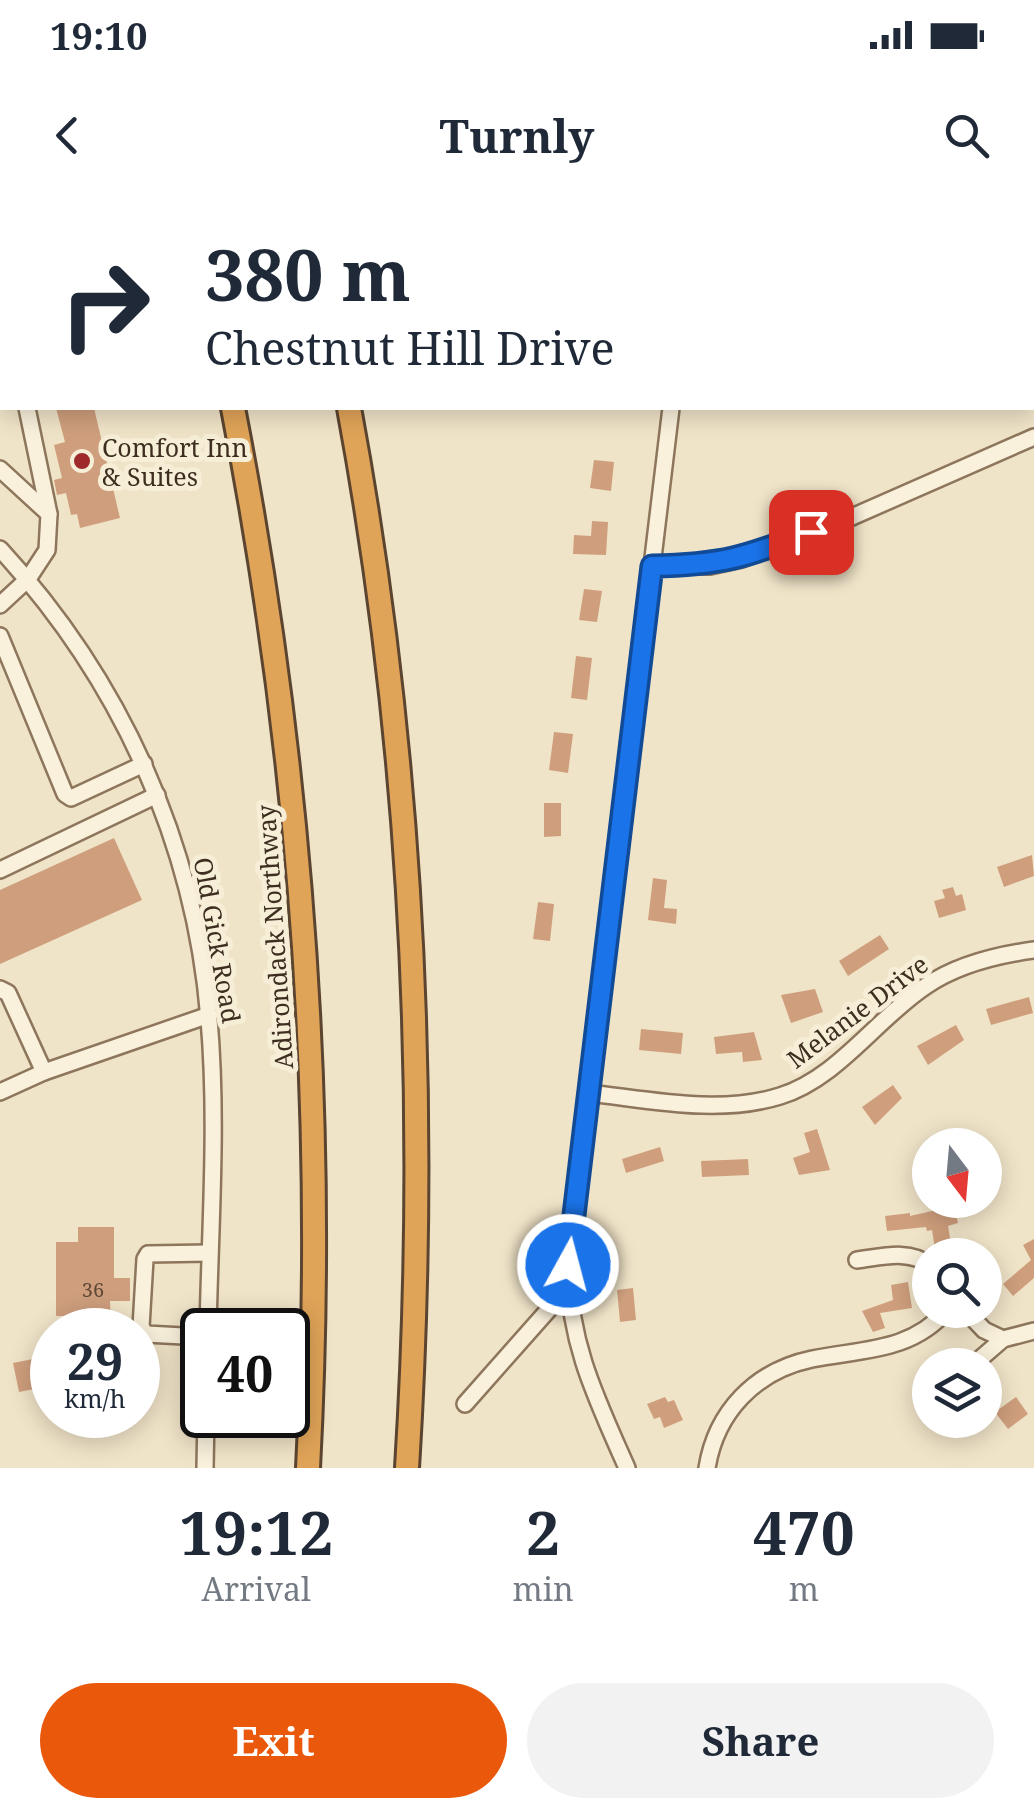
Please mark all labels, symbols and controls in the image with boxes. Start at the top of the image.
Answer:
text: 19:10 [50,9,147,61]
text: Turnly [440,105,594,166]
icon: back [40,108,95,163]
icon: search [939,108,994,163]
text: 380 m [205,226,411,322]
icon: right [40,240,170,370]
text: Chestnut Hill Drive [205,317,615,378]
place label: Comfort Inn & Suites [102,430,248,493]
marker: Comfort Inn & Suites [71,450,93,472]
pin [769,490,854,575]
icon: arrive [784,505,839,560]
street label: Adirondack Northway [248,803,300,1070]
street label: Old Gick Road [187,854,249,1026]
street label: Melanie Drive [780,947,934,1075]
north arrow [912,1128,1002,1218]
map controls [912,1128,1002,1438]
position arrow [516,1213,620,1317]
button: search [912,1238,1002,1328]
house number: 36 [82,1276,104,1303]
speed limit sign: 40 [180,1308,310,1438]
text: 29 [67,1327,123,1395]
button: layers [912,1348,1002,1438]
text: km/h [64,1381,126,1415]
text: 19:12 [179,1491,333,1573]
text: 2 [526,1491,560,1573]
text: 470 [753,1491,855,1573]
text: Arrival [202,1567,311,1610]
text: min [513,1567,574,1610]
text: m [789,1567,819,1610]
button: Exit [40,1683,507,1798]
button: Share [527,1683,994,1798]

